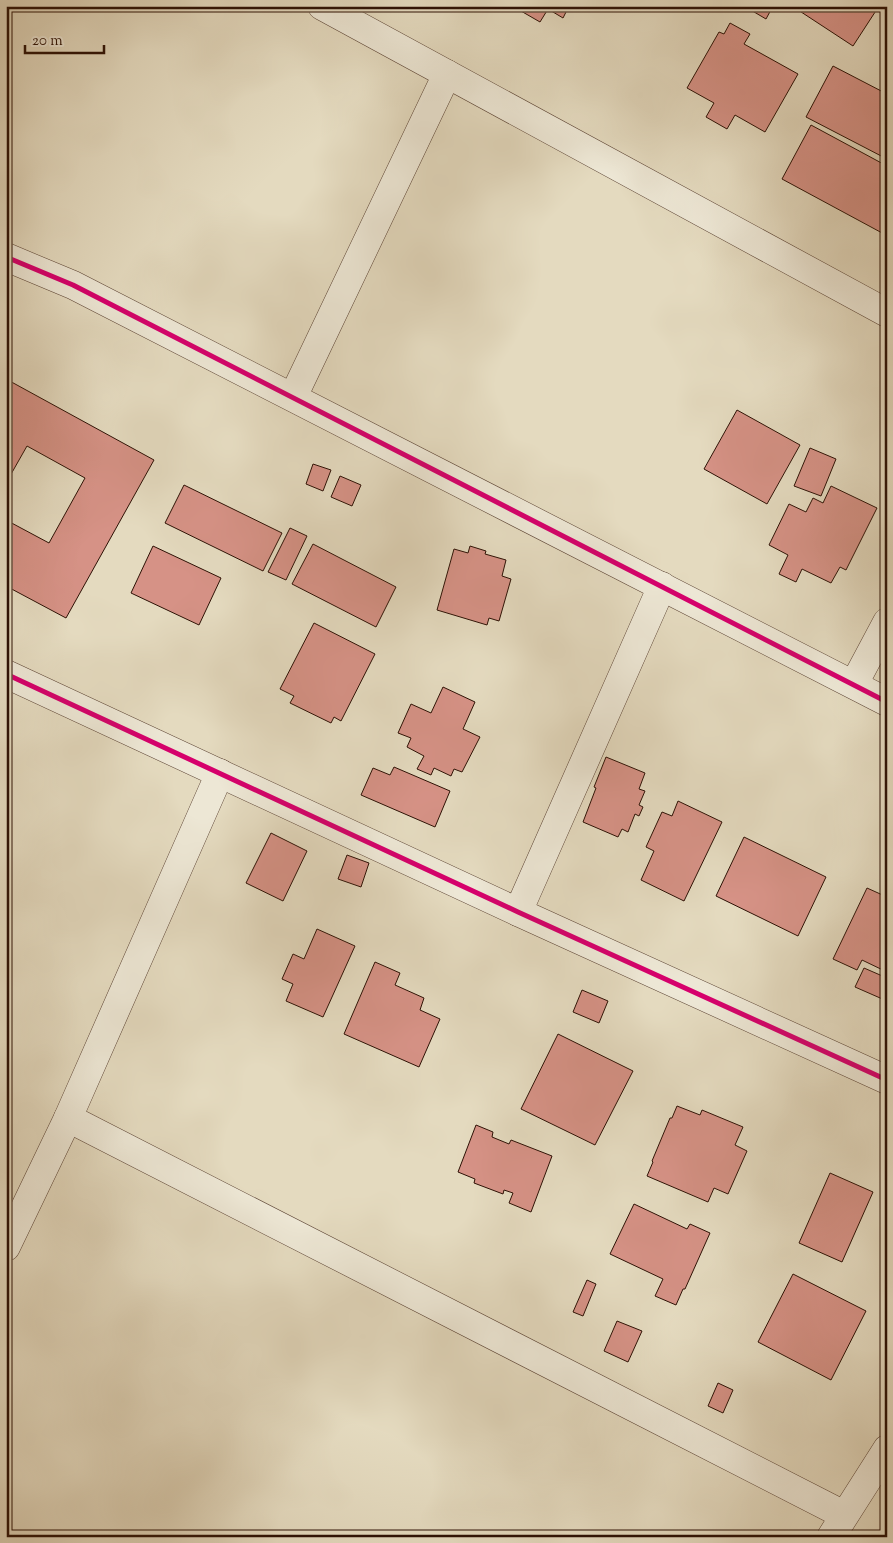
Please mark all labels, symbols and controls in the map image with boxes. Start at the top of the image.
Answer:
scale bar [25,22,104,54]
text: 20 m [32,31,63,52]

